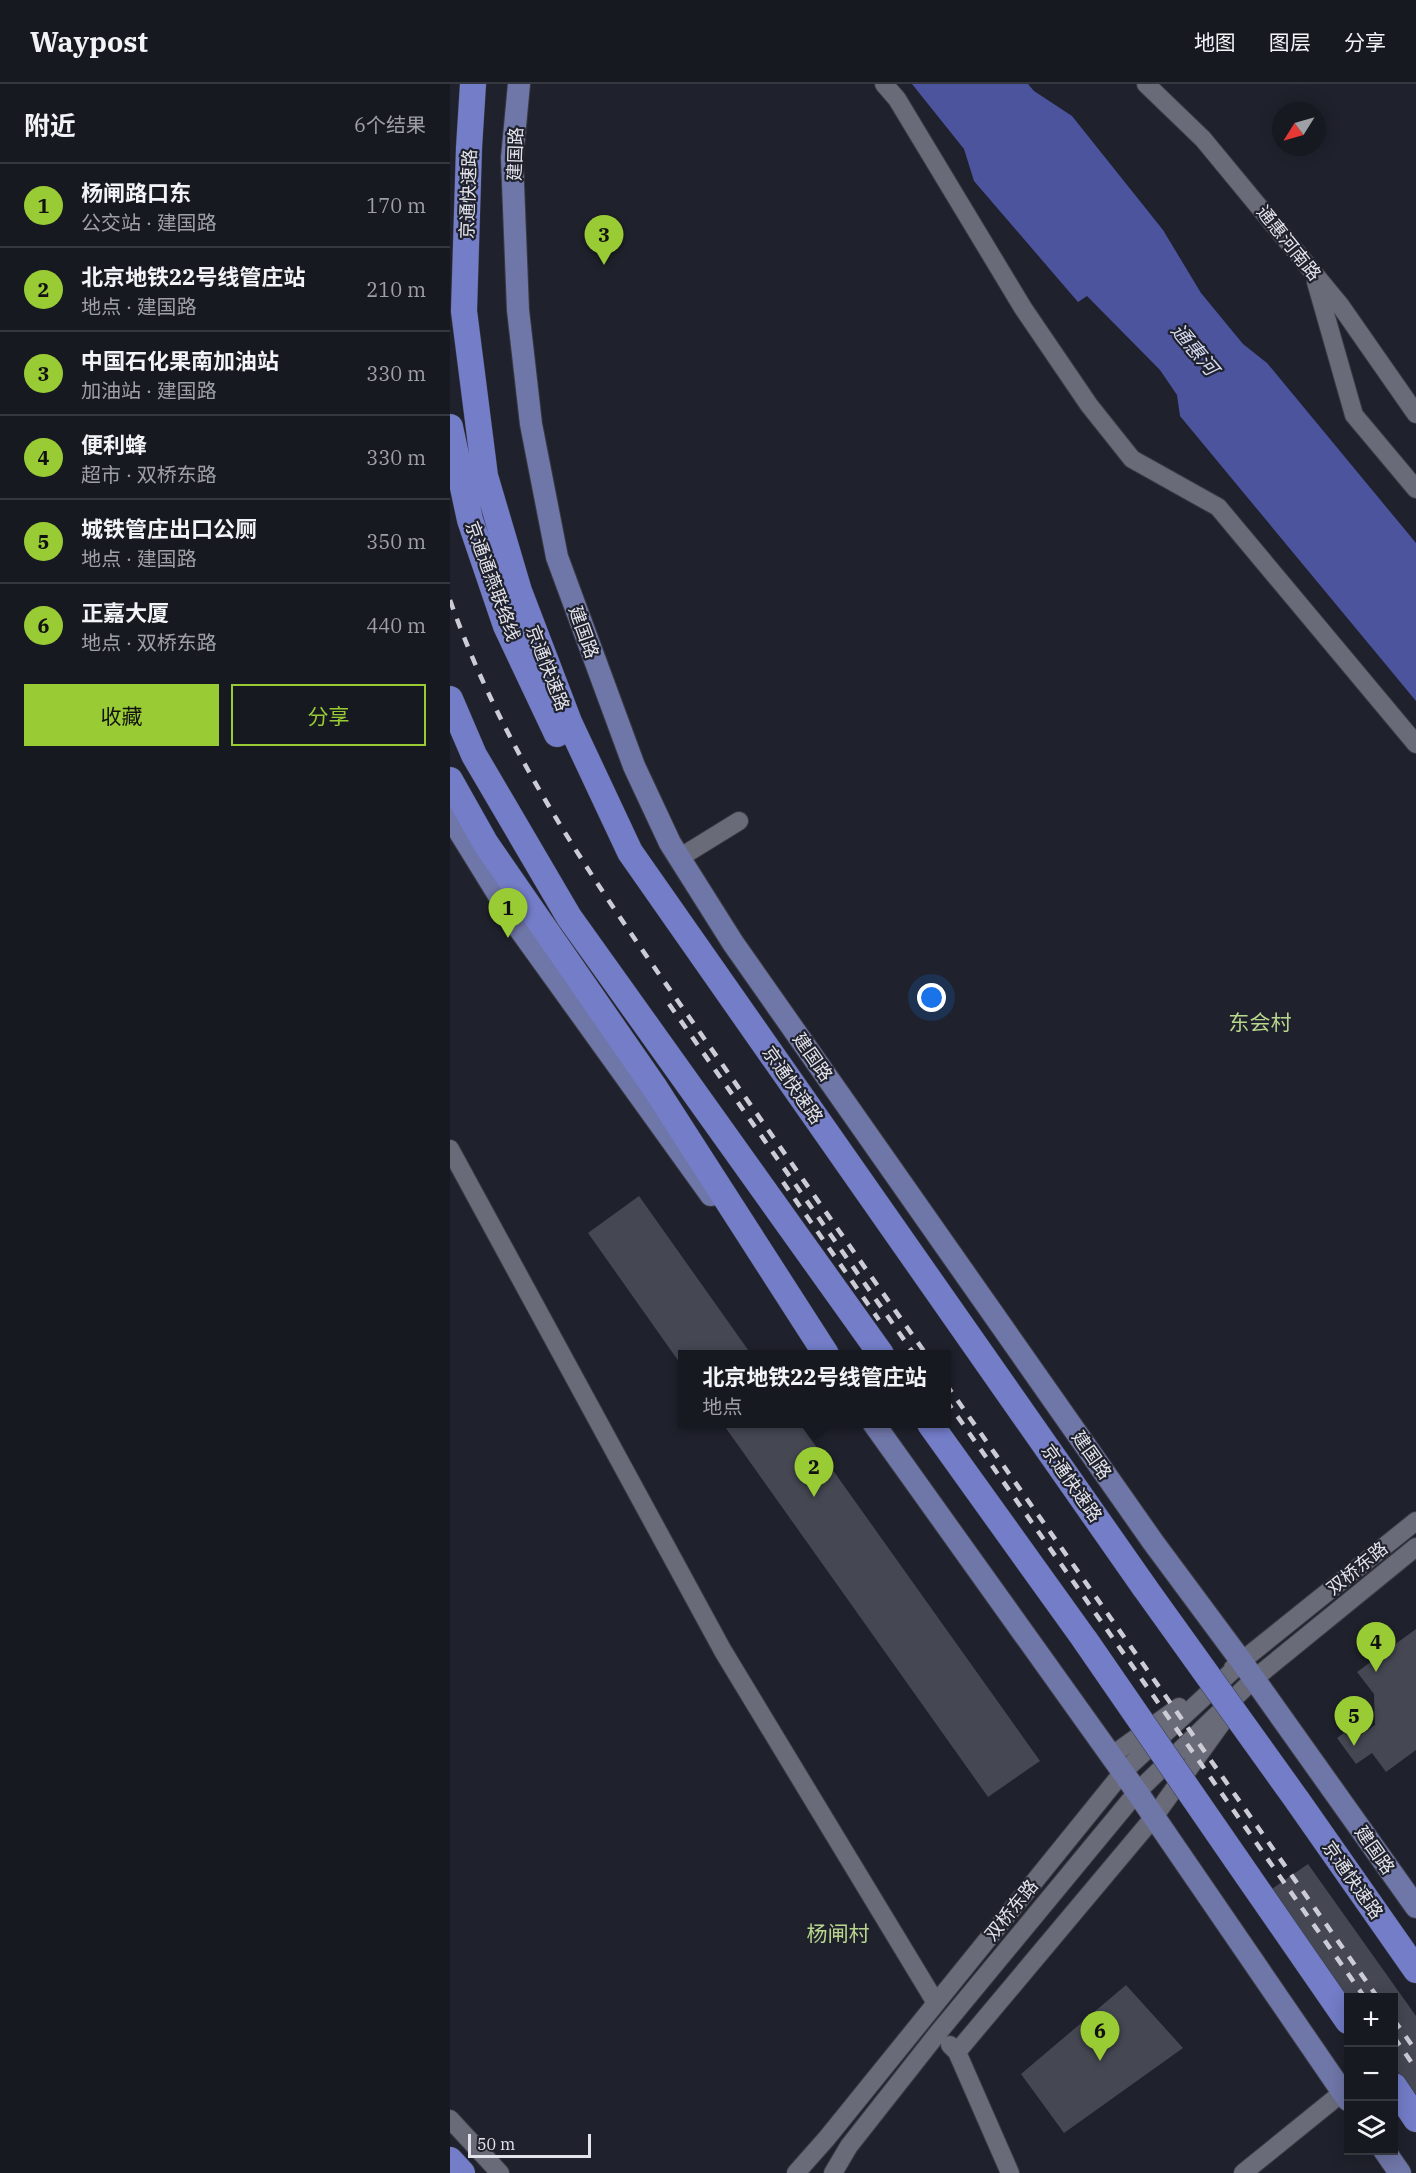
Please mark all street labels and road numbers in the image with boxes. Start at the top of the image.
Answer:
street label: 建国路 [503,127,527,181]
street label: 京通快速路 [455,149,481,239]
street label: 通惠河南路 [1252,201,1326,285]
street label: 京通通燕联络线 [461,518,525,644]
street label: 建国路 [564,603,604,661]
street label: 京通快速路 [521,622,575,714]
street label: 建国路 [788,1028,838,1086]
street label: 京通快速路 [758,1042,828,1128]
street label: 建国路 [1067,1426,1117,1484]
street label: 京通快速路 [1037,1440,1107,1526]
street label: 双桥东路 [1322,1536,1392,1600]
street label: 建国路 [1350,1821,1400,1879]
street label: 京通快速路 [1318,1837,1388,1923]
street label: 双桥东路 [979,1875,1043,1945]

